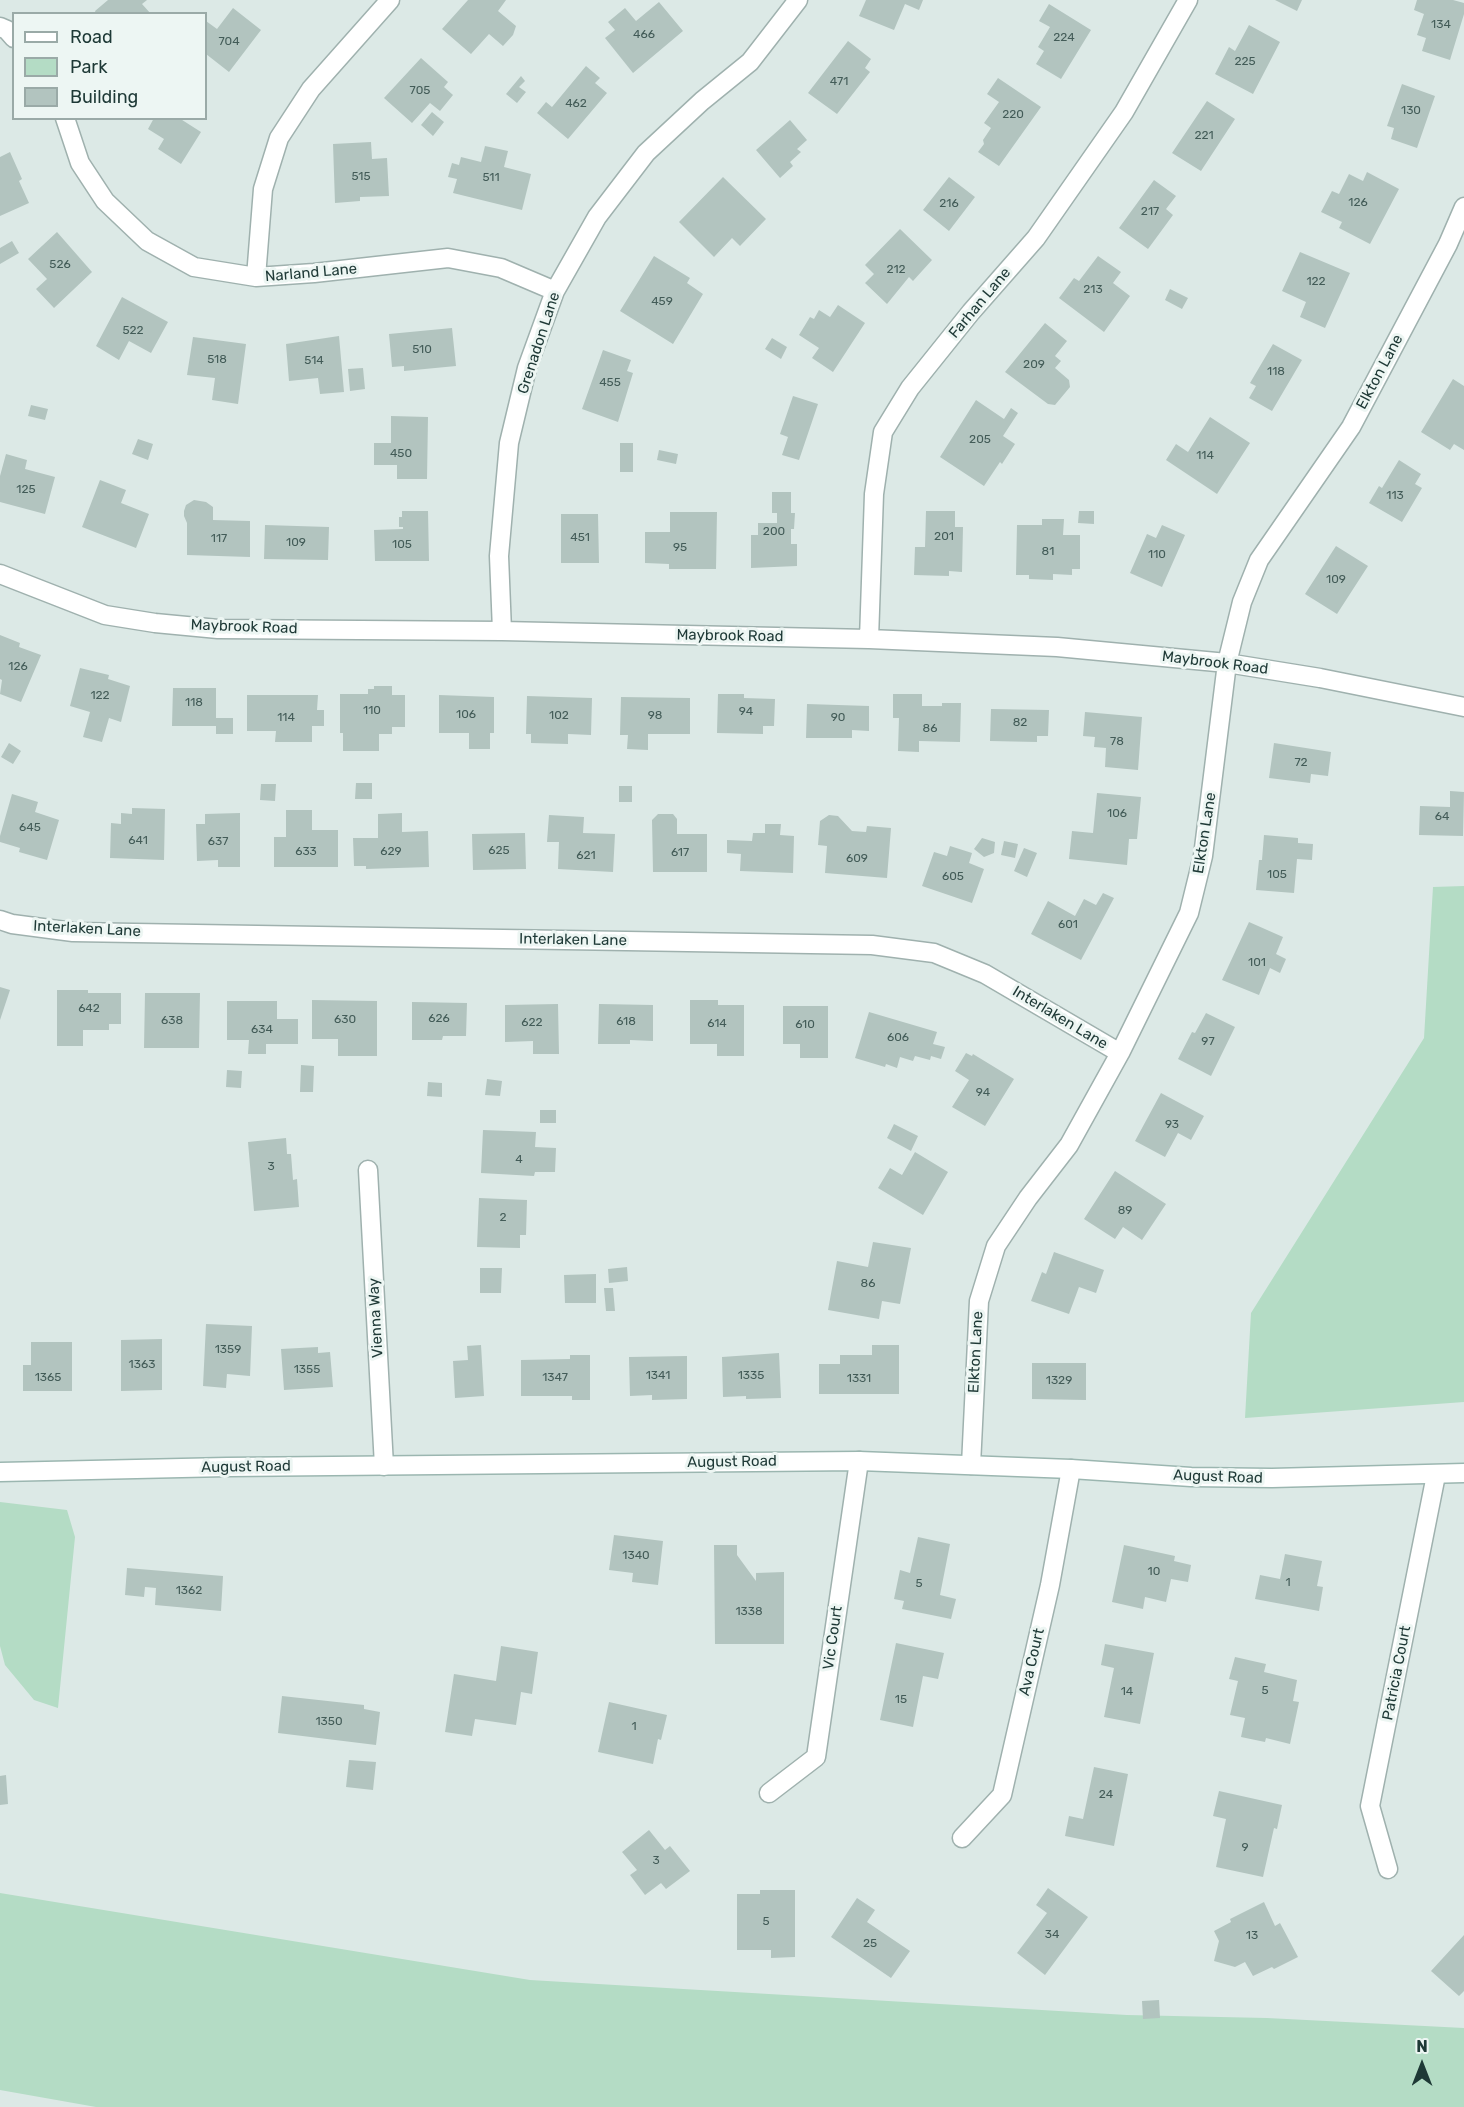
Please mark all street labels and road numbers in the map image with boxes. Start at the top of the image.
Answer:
street label: Narland Lane [264,260,358,286]
street label: Farhan Lane [945,264,1015,342]
street label: Grenadon Lane [514,290,564,396]
street label: Elkton Lane [1353,332,1407,412]
street label: Maybrook Road [190,616,298,638]
street label: Maybrook Road [676,626,784,646]
street label: Maybrook Road [1161,648,1269,678]
street label: Elkton Lane [1190,791,1220,875]
street label: Interlaken Lane [33,917,141,941]
street label: Interlaken Lane [519,930,627,950]
street label: Interlaken Lane [1009,983,1111,1053]
street label: Vienna Way [365,1278,387,1358]
street label: Elkton Lane [965,1311,987,1393]
street label: August Road [687,1452,777,1472]
street label: August Road [201,1457,291,1477]
street label: August Road [1173,1466,1263,1488]
street label: Vic Court [820,1605,846,1671]
street label: Patricia Court [1379,1624,1415,1722]
street label: Ava Court [1015,1626,1049,1698]

